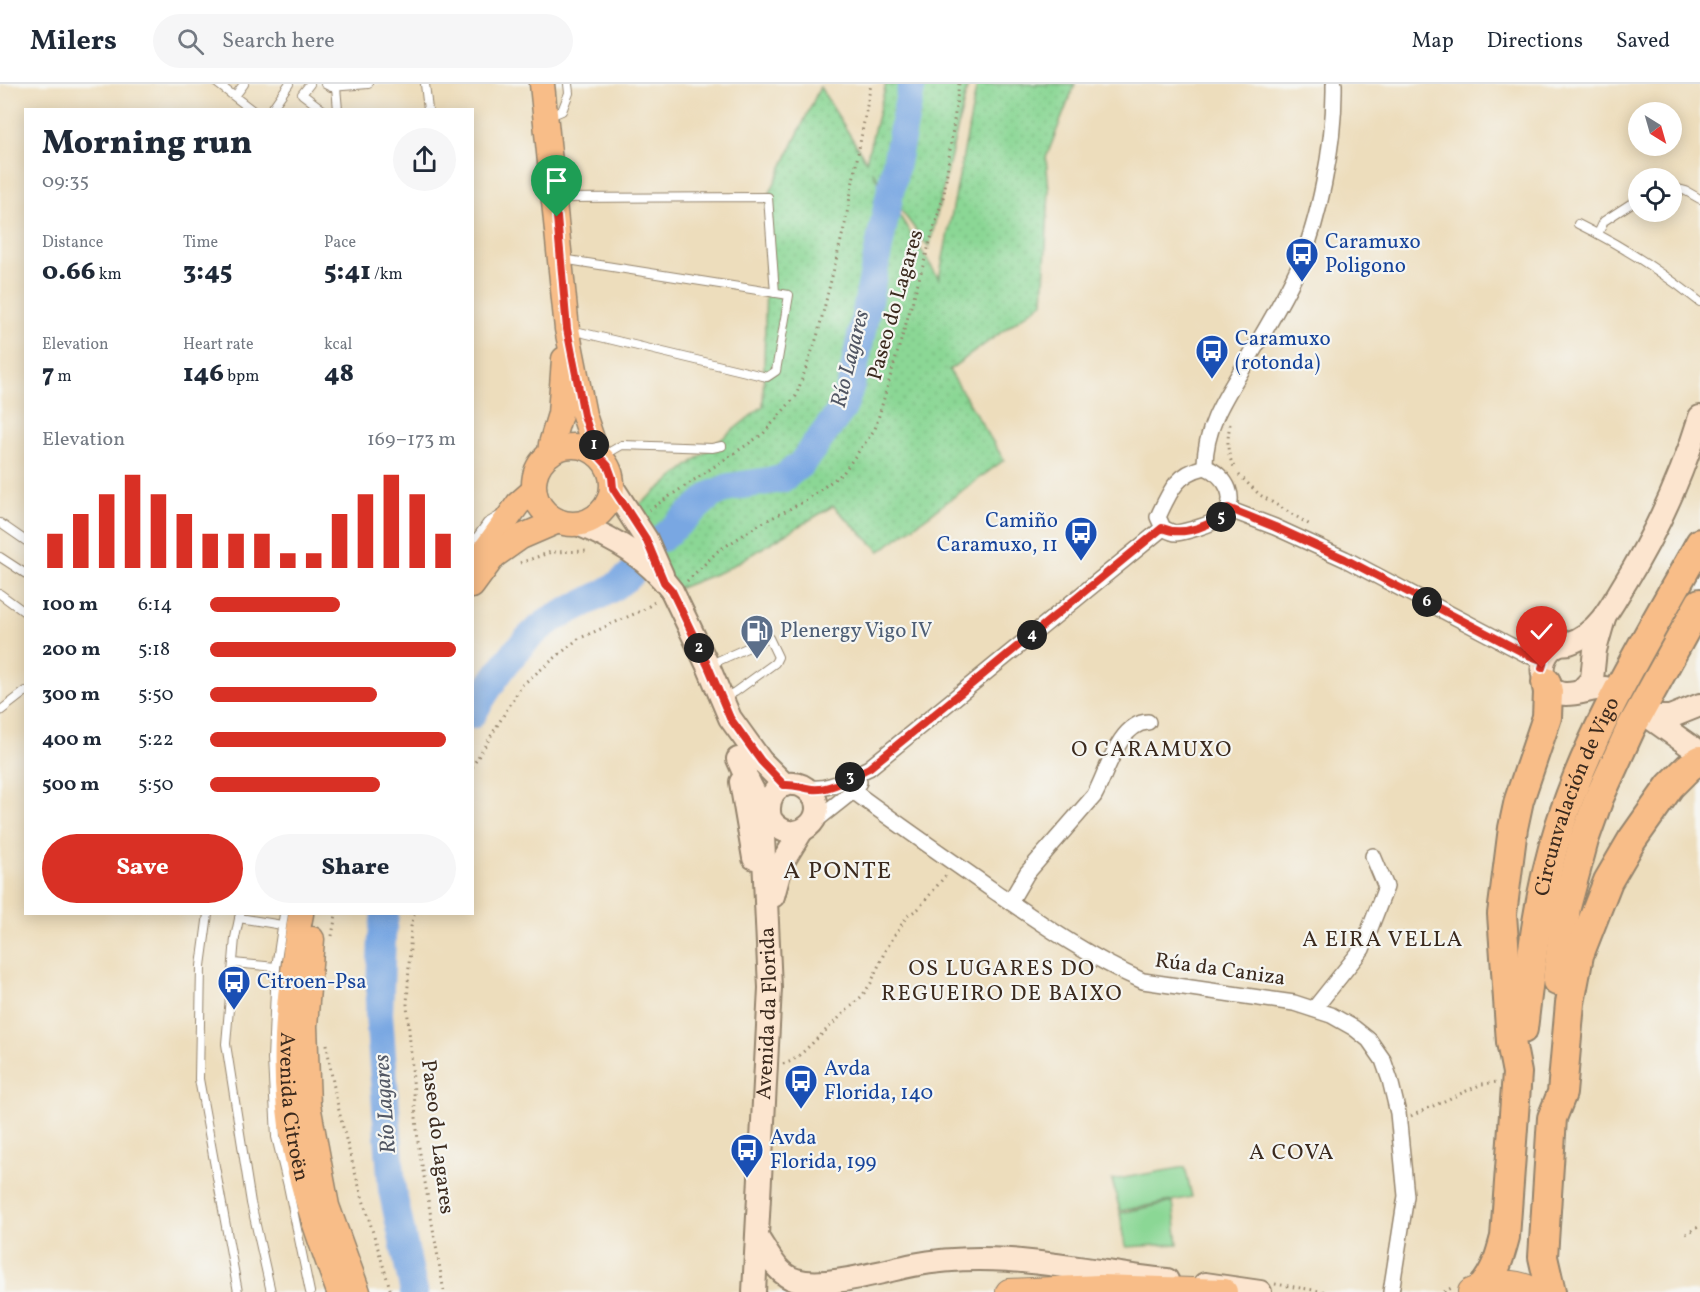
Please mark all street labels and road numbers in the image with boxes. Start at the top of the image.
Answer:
street label: Paseo do Lagares [861,226,931,384]
street label: Circunvalación de Vigo [1528,692,1627,899]
street label: Avenida da Florida [750,926,785,1101]
street label: Rúa da Caniza [1153,946,1287,994]
street label: Avenida Citroën [272,1032,316,1184]
street label: Paseo do Lagares [413,1058,461,1216]

